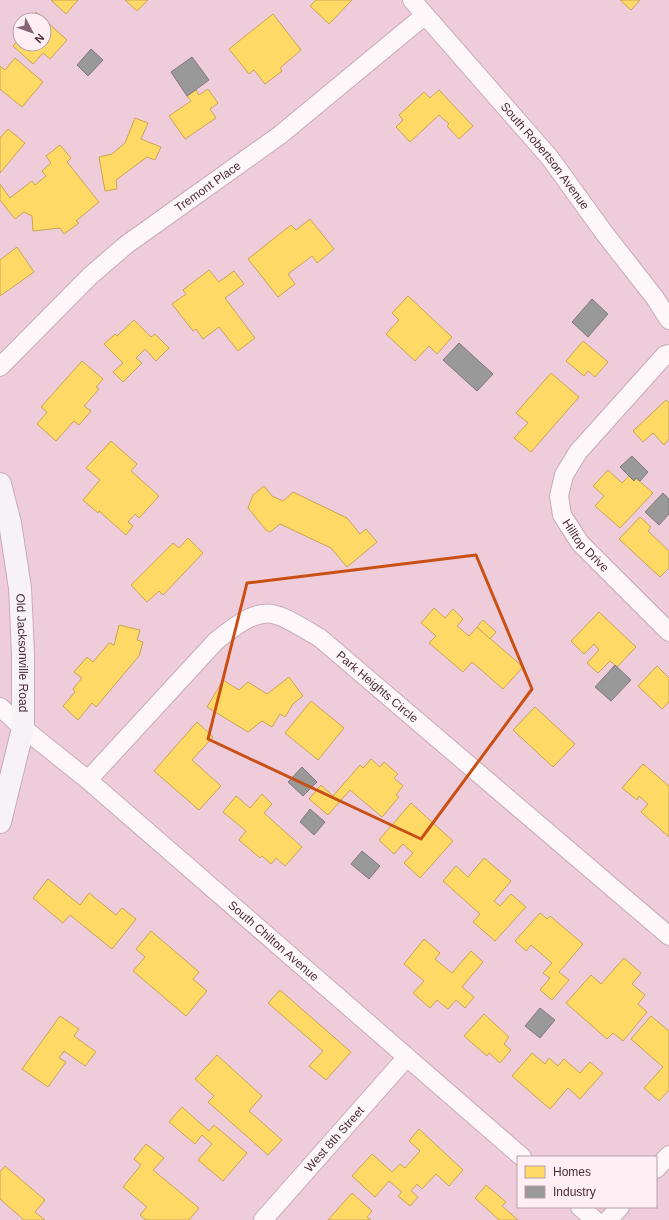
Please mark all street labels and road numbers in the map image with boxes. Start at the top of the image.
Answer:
street label: South Robertson Avenue [498,100,592,213]
street label: Tremont Place [172,158,244,215]
street label: Hilltop Drive [560,517,612,575]
street label: Old Jacksonville Road [13,593,30,712]
street label: Park Heights Circle [334,648,421,726]
street label: South Chilton Avenue [225,898,322,984]
street label: West 8th Street [302,1103,367,1175]

